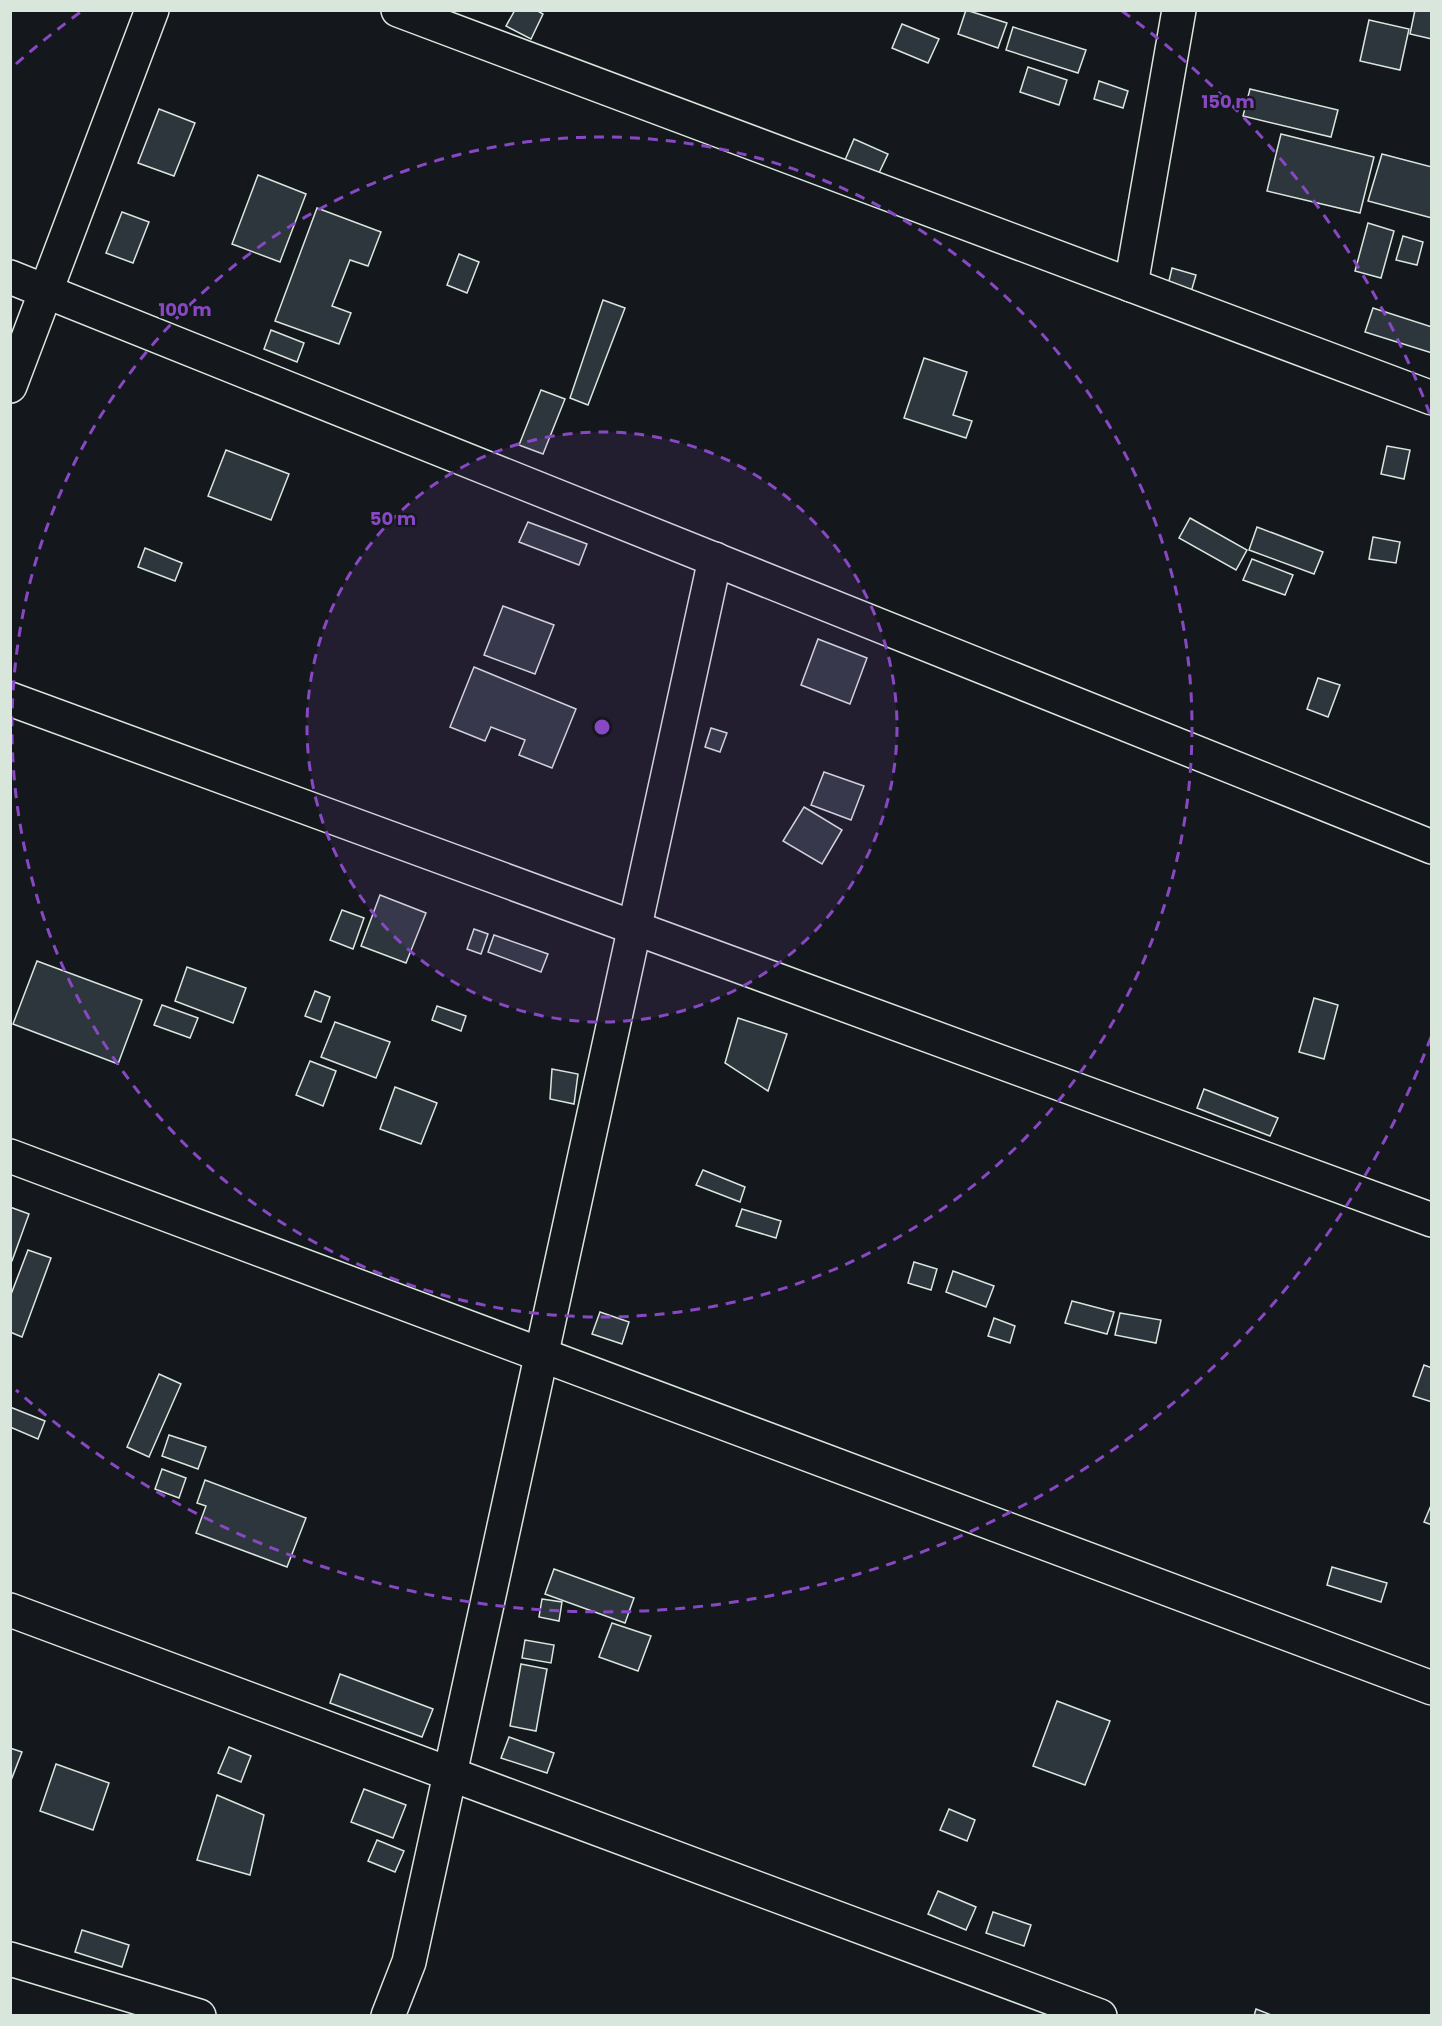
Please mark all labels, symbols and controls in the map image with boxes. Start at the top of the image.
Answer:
text: 150 m [1201,89,1255,114]
text: 100 m [158,297,212,322]
text: 50 m [370,506,416,531]
centre of rings [592,717,612,737]

